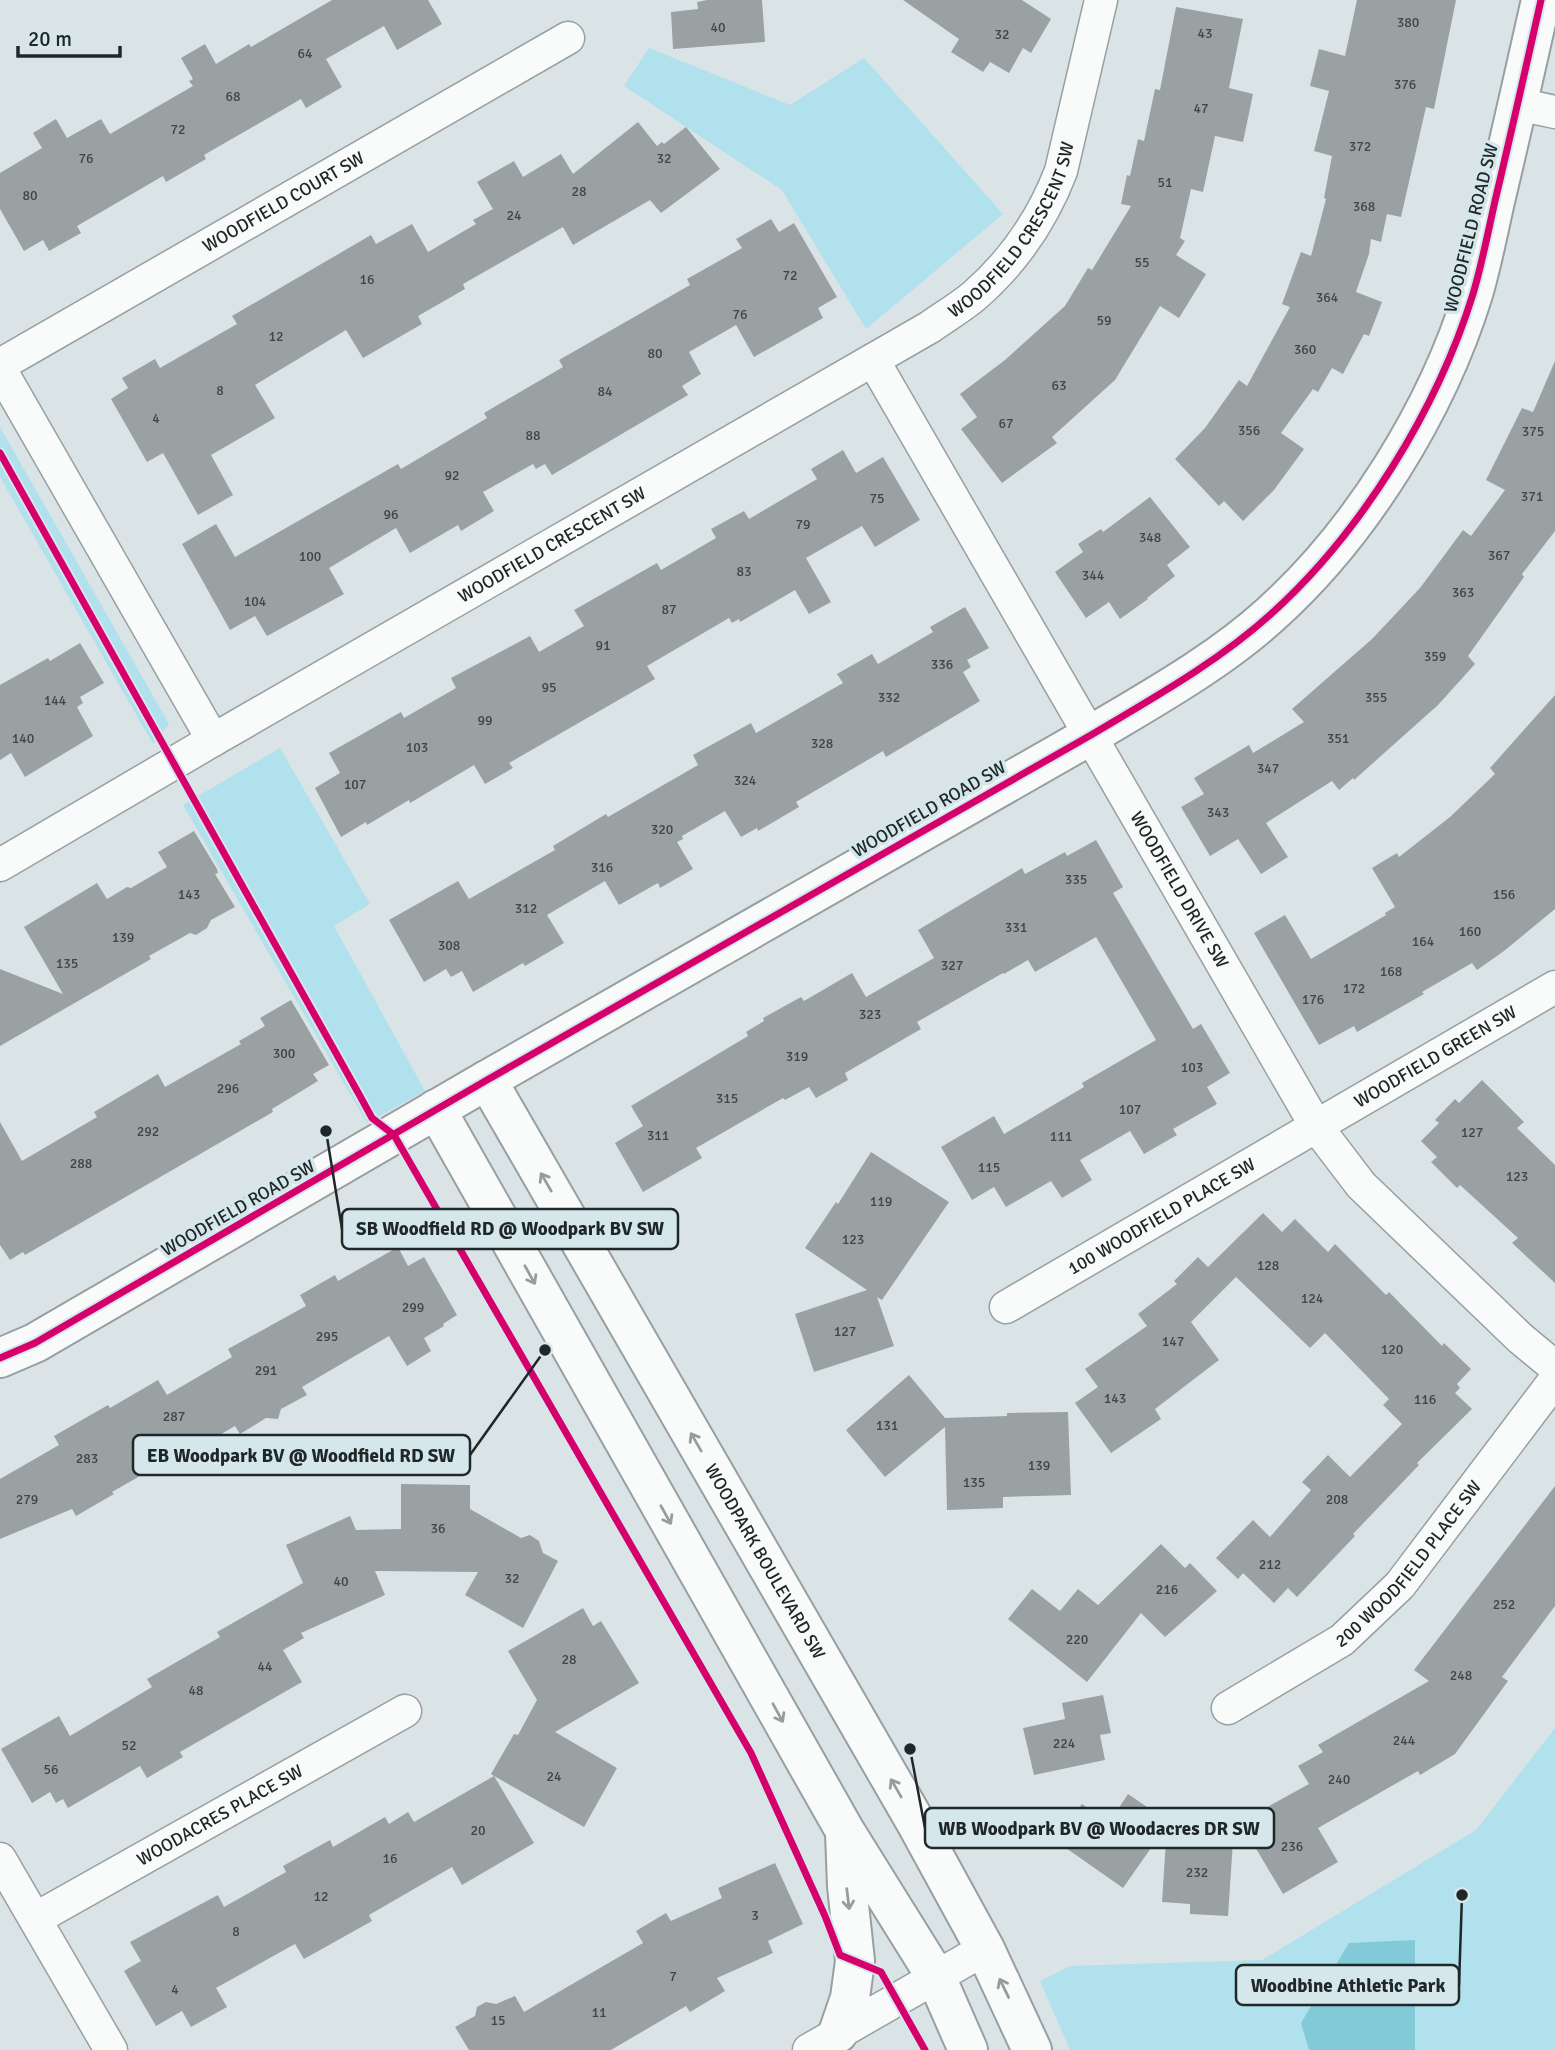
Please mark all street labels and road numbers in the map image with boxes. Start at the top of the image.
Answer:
street label: WOODFIELD CRESCENT SW [944,140,1078,323]
street label: WOODFIELD ROAD SW [1439,141,1503,315]
street label: WOODFIELD COURT SW [198,147,368,257]
street label: WOODFIELD CRESCENT SW [454,482,650,607]
street label: WOODFIELD ROAD SW [848,756,1010,862]
street label: WOODFIELD DRIVE SW [1125,807,1233,972]
street label: WOODFIELD GREEN SW [1350,1001,1521,1113]
street label: 100 WOODFIELD PLACE SW [1064,1153,1259,1280]
street label: WOODFIELD ROAD SW [157,1155,319,1261]
street label: WOODPARK BOULEVARD SW [700,1460,830,1663]
street label: 200 WOODFIELD PLACE SW [1332,1476,1486,1652]
street label: WOODACRES PLACE SW [133,1760,307,1871]

